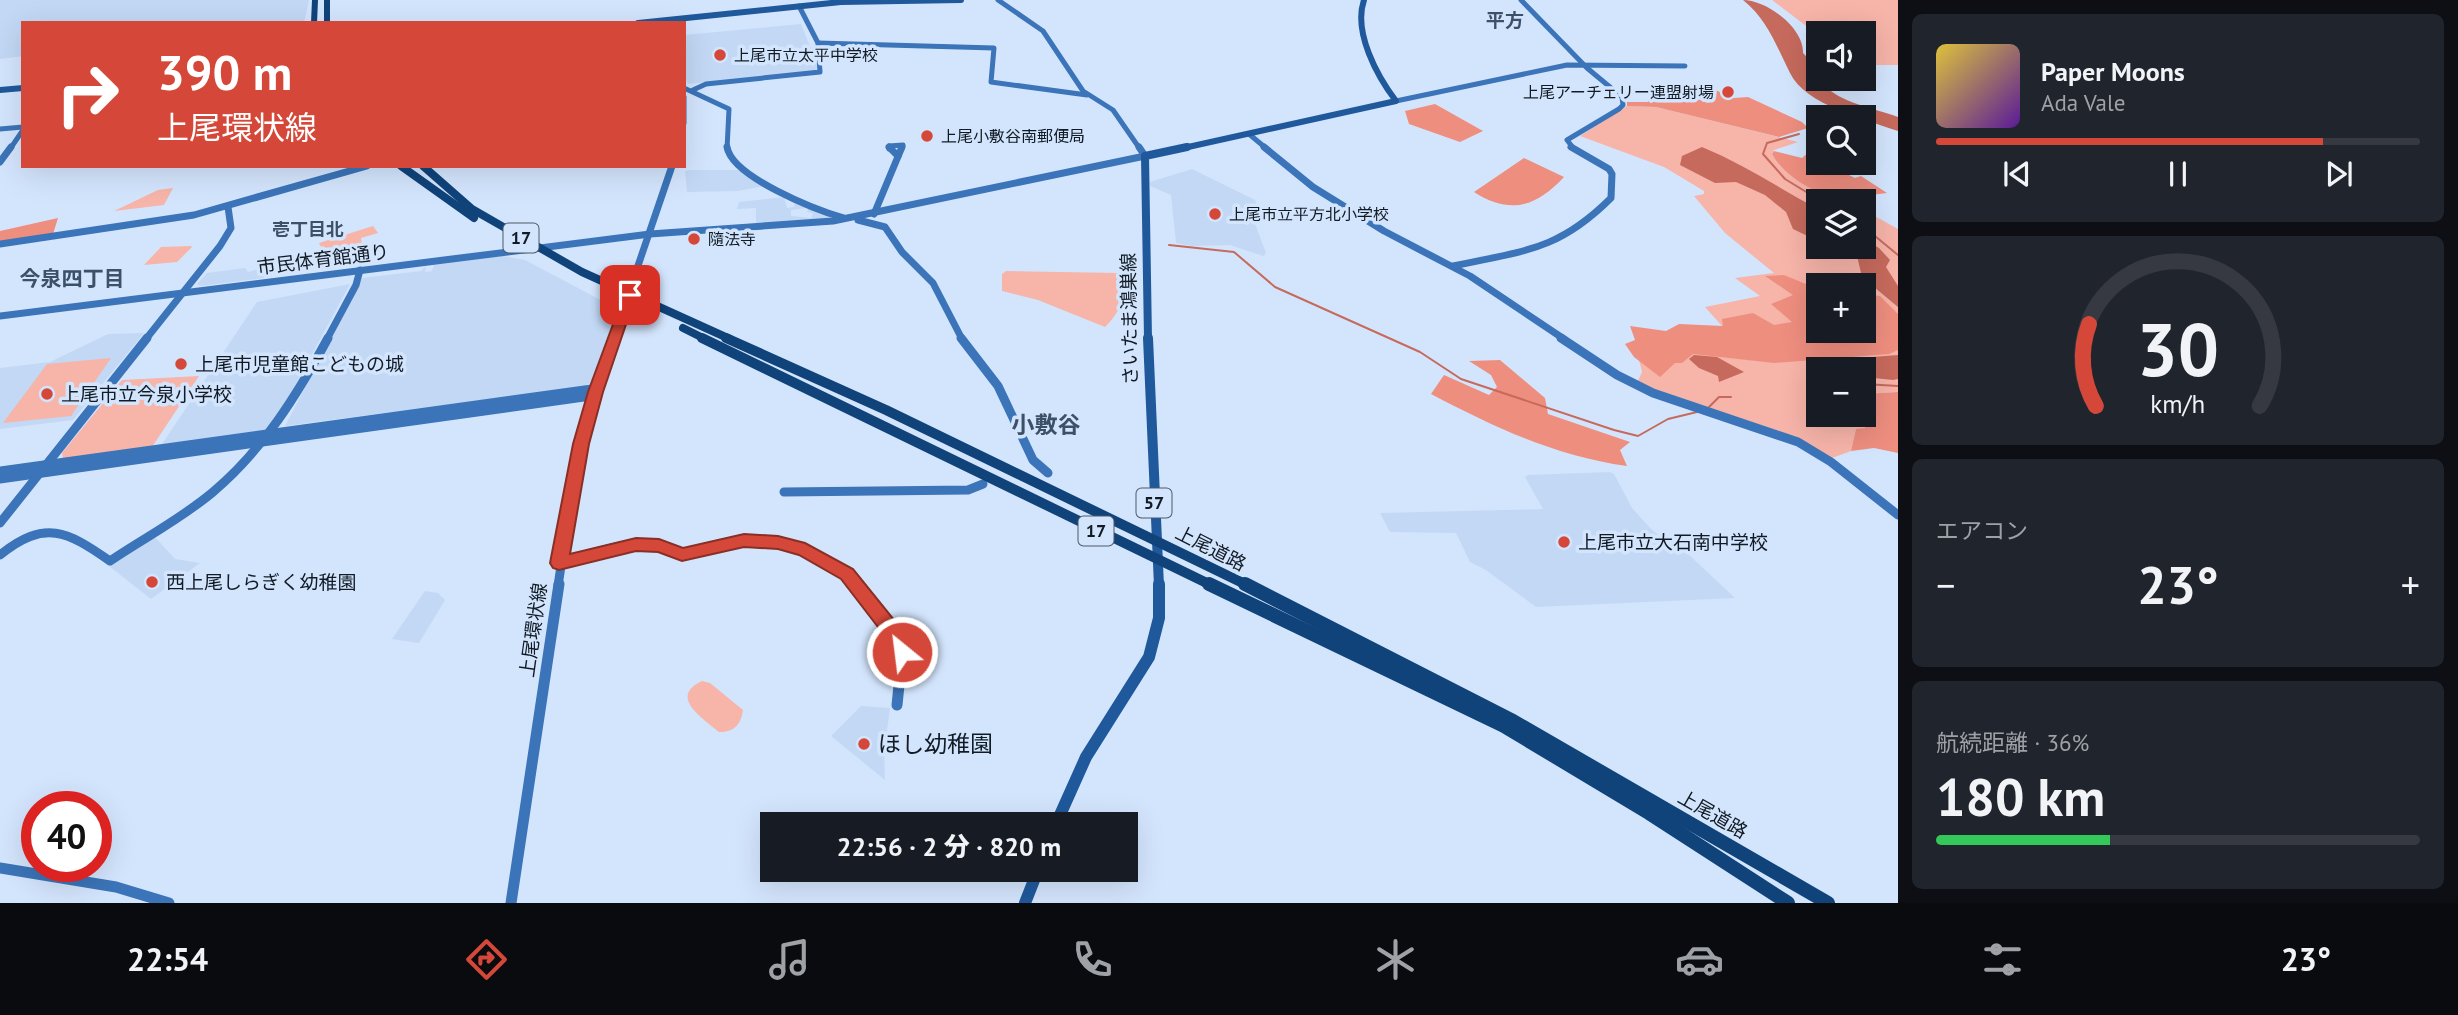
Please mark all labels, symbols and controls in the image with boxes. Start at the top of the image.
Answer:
district label: 平方 [1486,8,1524,32]
map controls [1806,21,1876,427]
button: sound [1806,21,1876,91]
text: 390 m [157,40,292,104]
place label: 上尾市立太平中学校 [734,45,878,65]
marker: 上尾市立太平中学校 [712,47,728,63]
icon: right [42,49,133,140]
text: Paper Moons [2041,55,2185,88]
place label: 上尾アーチェリー連盟射場 [1523,82,1714,102]
marker: 上尾アーチェリー連盟射場 [1720,84,1736,100]
text: Ada Vale [2041,88,2125,117]
button: search [1806,105,1876,175]
text: 上尾環状線 [157,106,317,148]
place label: 上尾小敷谷南郵便局 [941,126,1085,146]
marker: 上尾小敷谷南郵便局 [919,128,935,144]
icon: previous [1998,155,2036,193]
icon: pause [2159,155,2197,193]
icon: next [2320,155,2358,193]
button: layers [1806,189,1876,259]
place label: 上尾市立平方北小学校 [1229,204,1389,224]
marker: 上尾市立平方北小学校 [1207,206,1223,222]
district label: 壱丁目北 [272,218,344,241]
road number: 17 [504,224,538,252]
place label: 隨法寺 [708,229,756,249]
marker: 隨法寺 [686,231,702,247]
street label: 市民体育館通り [256,239,390,279]
street label: さいたま鴻巣線 [1116,253,1142,385]
district label: 今泉四丁目 [20,265,125,292]
pin [600,265,660,325]
button: + [1806,273,1876,343]
icon: arrive [611,276,649,314]
text: 30 [2137,303,2219,397]
place label: 上尾市児童館こどもの城 [195,352,404,376]
marker: 上尾市児童館こどもの城 [173,356,189,372]
button: − [1806,357,1876,427]
place label: 上尾市立今泉小学校 [61,382,232,406]
marker: 上尾市立今泉小学校 [39,386,55,402]
text: km/h [2151,388,2205,420]
district label: 小敷谷 [1012,410,1081,439]
road number: 57 [1136,489,1172,518]
road number: 17 [1078,516,1114,546]
text: エアコン [1936,516,2028,545]
street label: 上尾道路 [1172,520,1250,576]
place label: 上尾市立大石南中学校 [1578,530,1768,554]
marker: 上尾市立大石南中学校 [1556,534,1572,550]
text: 23° [2137,551,2219,618]
text: − [1936,560,1955,609]
text: + [2401,560,2420,609]
place label: 西上尾しらぎく幼稚園 [166,570,356,594]
marker: 西上尾しらぎく幼稚園 [144,574,160,590]
street label: 上尾環状線 [515,581,551,679]
position arrow [865,615,939,689]
text: 航続距離 · 36% [1936,728,2089,757]
place label: ほし幼稚園 [878,729,993,758]
marker: ほし幼稚園 [856,736,872,752]
text: 180 km [1936,763,2105,830]
street label: 上尾道路 [1674,785,1752,843]
speed limit sign: 40 [21,791,112,882]
text: 22:56 · 2 分 · 820 m [837,830,1061,863]
icon: directions [462,935,511,984]
icon: music [765,935,814,984]
icon: phone [1068,935,1117,984]
icon: climate [1371,935,1420,984]
icon: car [1675,935,1724,984]
icon: filters [1978,935,2027,984]
text: 22:54 [127,938,208,980]
text: 23° [2281,938,2331,980]

